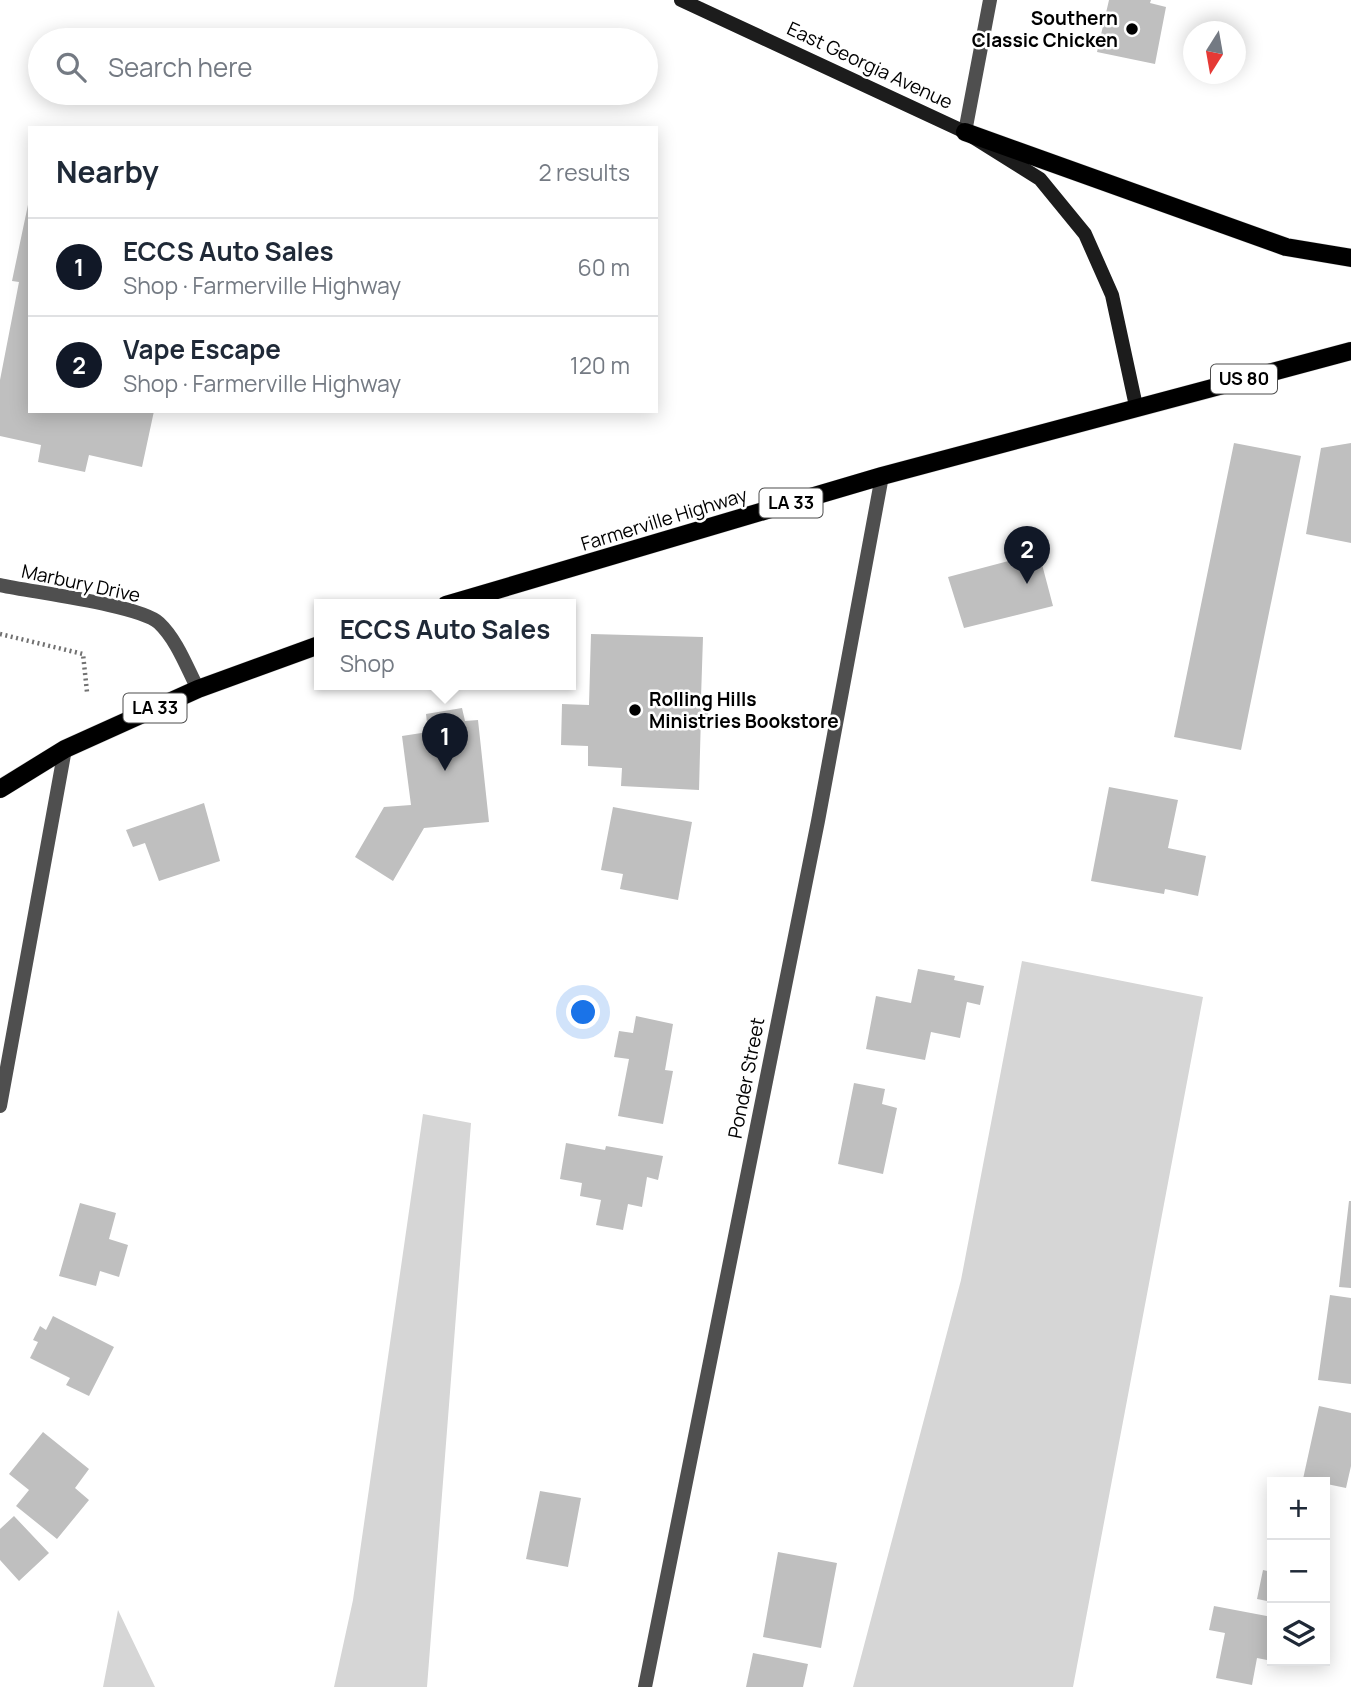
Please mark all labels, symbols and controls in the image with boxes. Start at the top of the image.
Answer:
place label: Southern Classic Chicken [972,5,1118,53]
street label: East Georgia Avenue [783,15,957,115]
marker: Southern Classic Chicken [1124,21,1140,37]
north arrow [1183,21,1246,84]
search box [28,28,658,105]
icon: search [52,48,90,86]
text: Search here [108,49,253,85]
text: Nearby [56,151,159,192]
text: 2 results [538,156,630,188]
text: ECCS Auto Sales [123,233,334,269]
text: 1 [74,251,84,283]
text: 60 m [578,251,630,283]
text: Shop · Farmerville Highway [123,269,401,301]
text: Vape Escape [123,331,281,367]
text: 2 [72,349,86,381]
text: 120 m [570,349,630,381]
road number: US 80 [1211,365,1277,394]
text: Shop · Farmerville Highway [123,367,401,399]
street label: Farmerville Highway [578,481,750,557]
road number: LA 33 [760,489,822,518]
pin: 2 [1004,526,1050,584]
street label: Marbury Drive [19,558,143,608]
popup [314,599,576,690]
text: ECCS Auto Sales [340,611,550,647]
text: Shop [340,647,395,679]
place label: Rolling Hills Ministries Bookstore [649,686,839,734]
road number: LA 33 [124,694,186,722]
marker: Rolling Hills Ministries Bookstore [627,702,643,718]
pin: 1 [422,713,468,771]
your location [566,995,600,1029]
street label: Ponder Street [722,1015,770,1141]
map controls [1267,1477,1330,1666]
button: + [1267,1477,1330,1540]
button: − [1267,1540,1330,1603]
button: layers [1267,1603,1330,1666]

